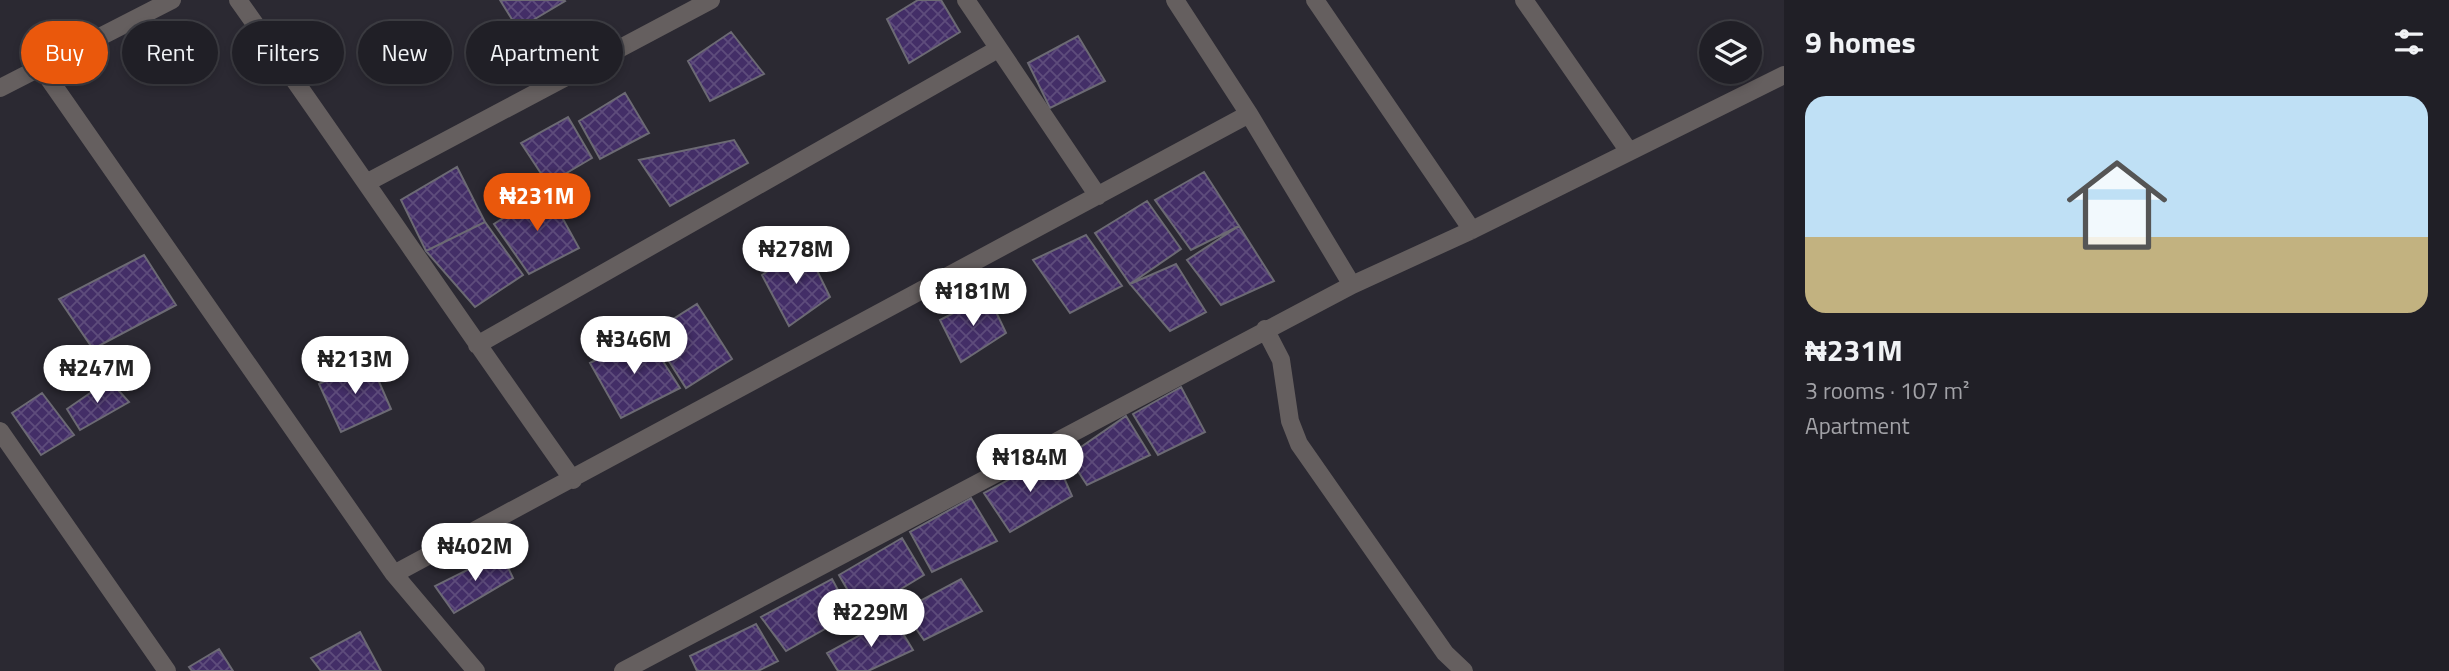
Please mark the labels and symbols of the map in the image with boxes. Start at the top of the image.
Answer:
pin: ₦231M [488,174,586,233]
pin: ₦278M [747,226,845,286]
pin: ₦181M [924,268,1022,328]
pin: ₦346M [585,316,683,376]
pin: ₦213M [306,336,404,396]
pin: ₦247M [48,346,146,405]
pin: ₦184M [981,434,1079,494]
pin: ₦402M [426,524,524,583]
pin: ₦229M [822,590,920,649]

